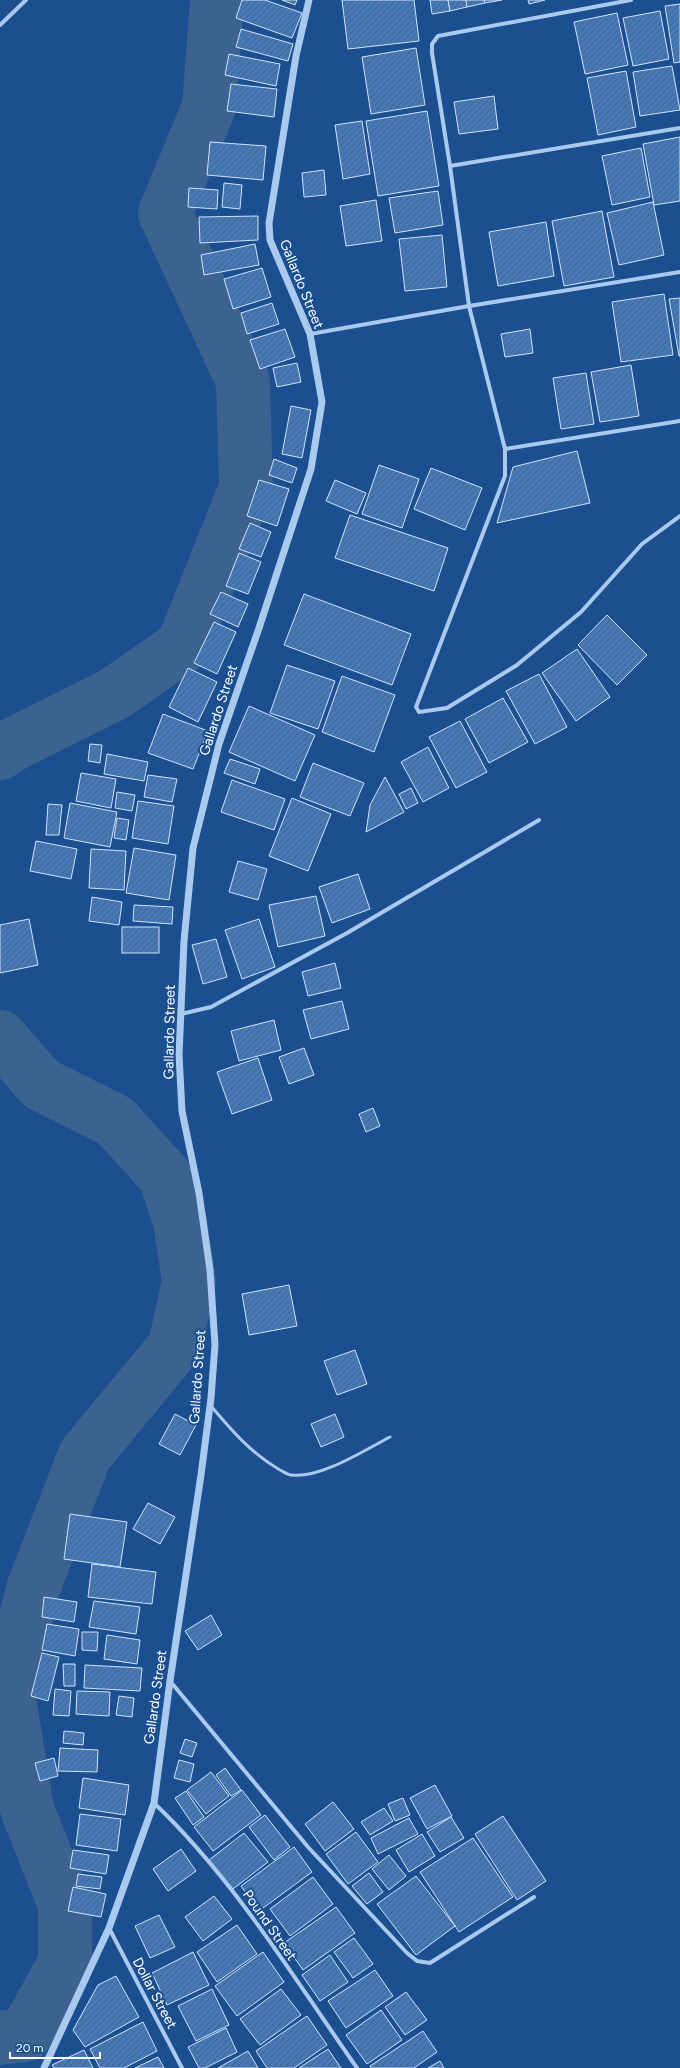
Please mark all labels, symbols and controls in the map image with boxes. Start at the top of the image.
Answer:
street label: Gallardo Street [276,237,327,331]
street label: Gallardo Street [196,662,241,758]
street label: Gallardo Street [160,984,179,1080]
street label: Gallardo Street [186,1329,209,1425]
street label: Gallardo Street [140,1649,171,1745]
street label: Pound Street [239,1887,300,1964]
street label: Dollar Street [129,1955,180,2032]
scale bar [10,2034,100,2060]
text: 20 m [16,2041,44,2055]

